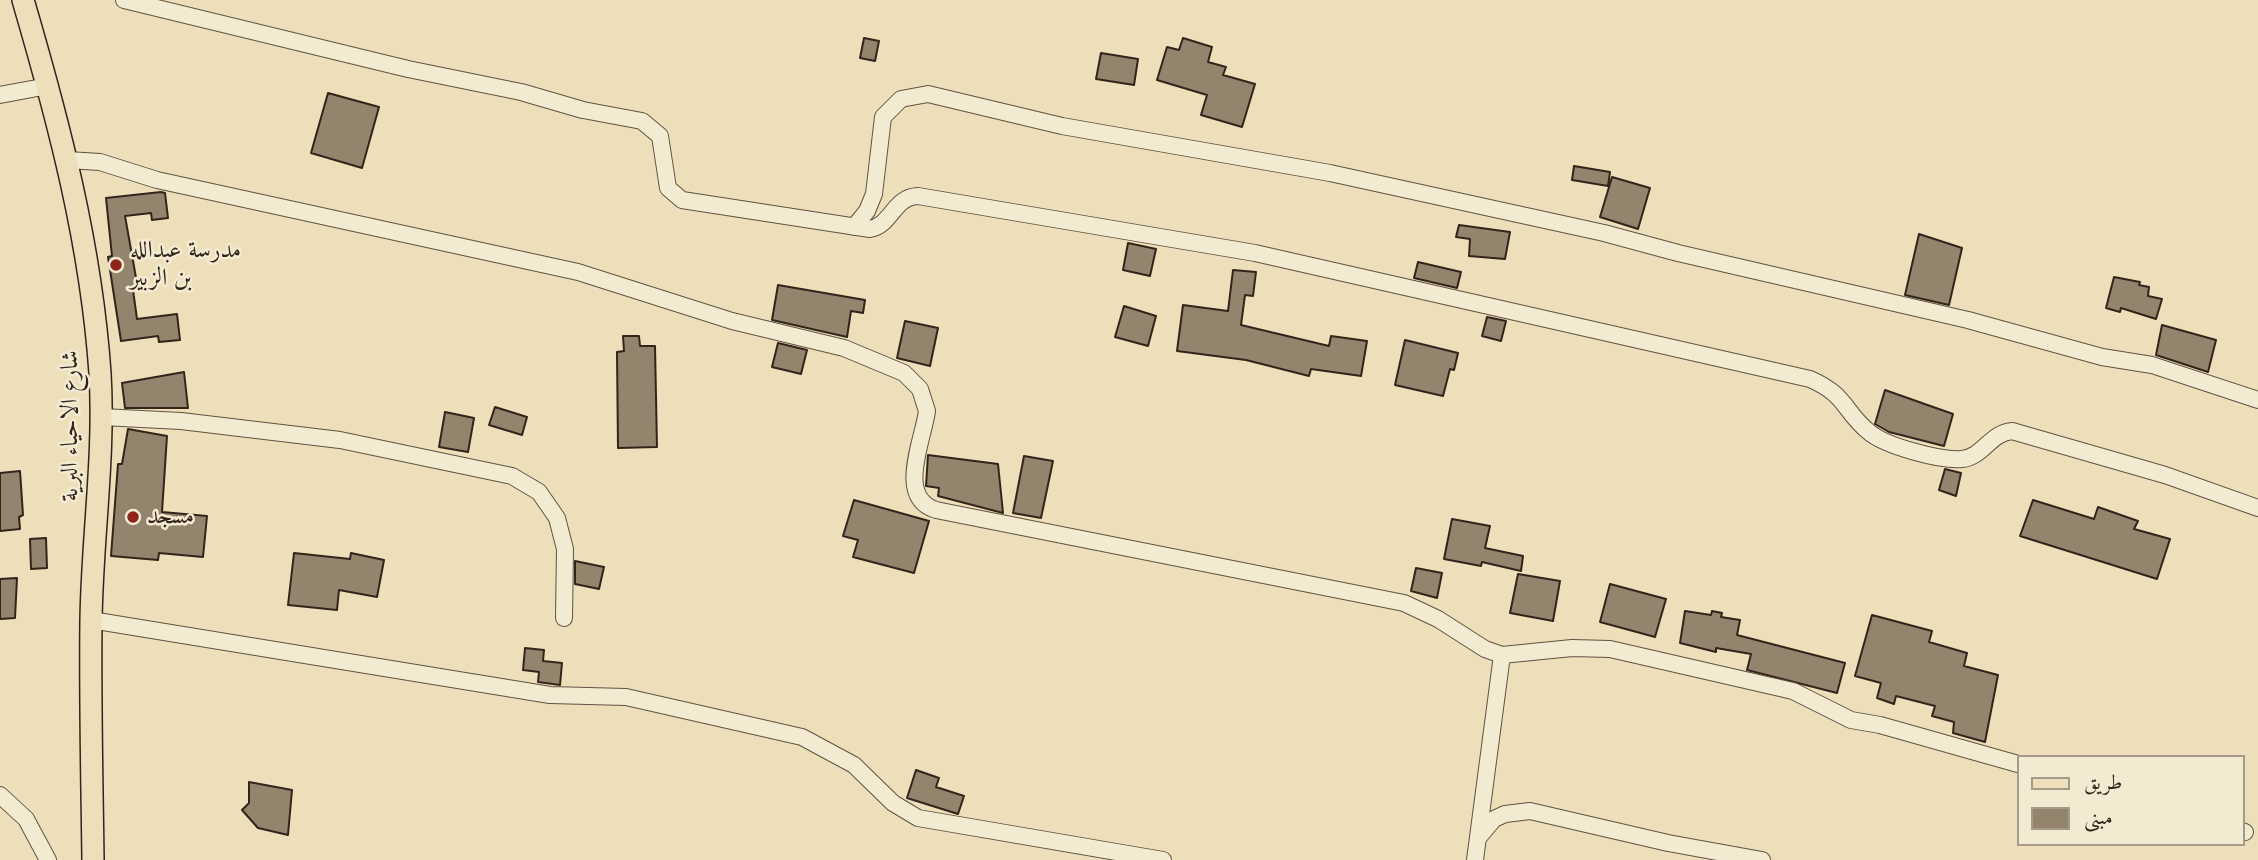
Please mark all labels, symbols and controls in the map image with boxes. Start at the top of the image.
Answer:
place label: مدرسة عبدالله بن الزبير [130,237,241,293]
marker: مدرسة عبدالله بن الزبير [108,257,124,273]
street label: شارع الاحياء البرية [57,350,85,502]
place label: مسجد [147,503,194,531]
marker: مسجد [125,509,141,525]
legend [2016,755,2244,846]
text: طريق [2084,773,2122,794]
text: مبنى [2084,808,2113,829]

